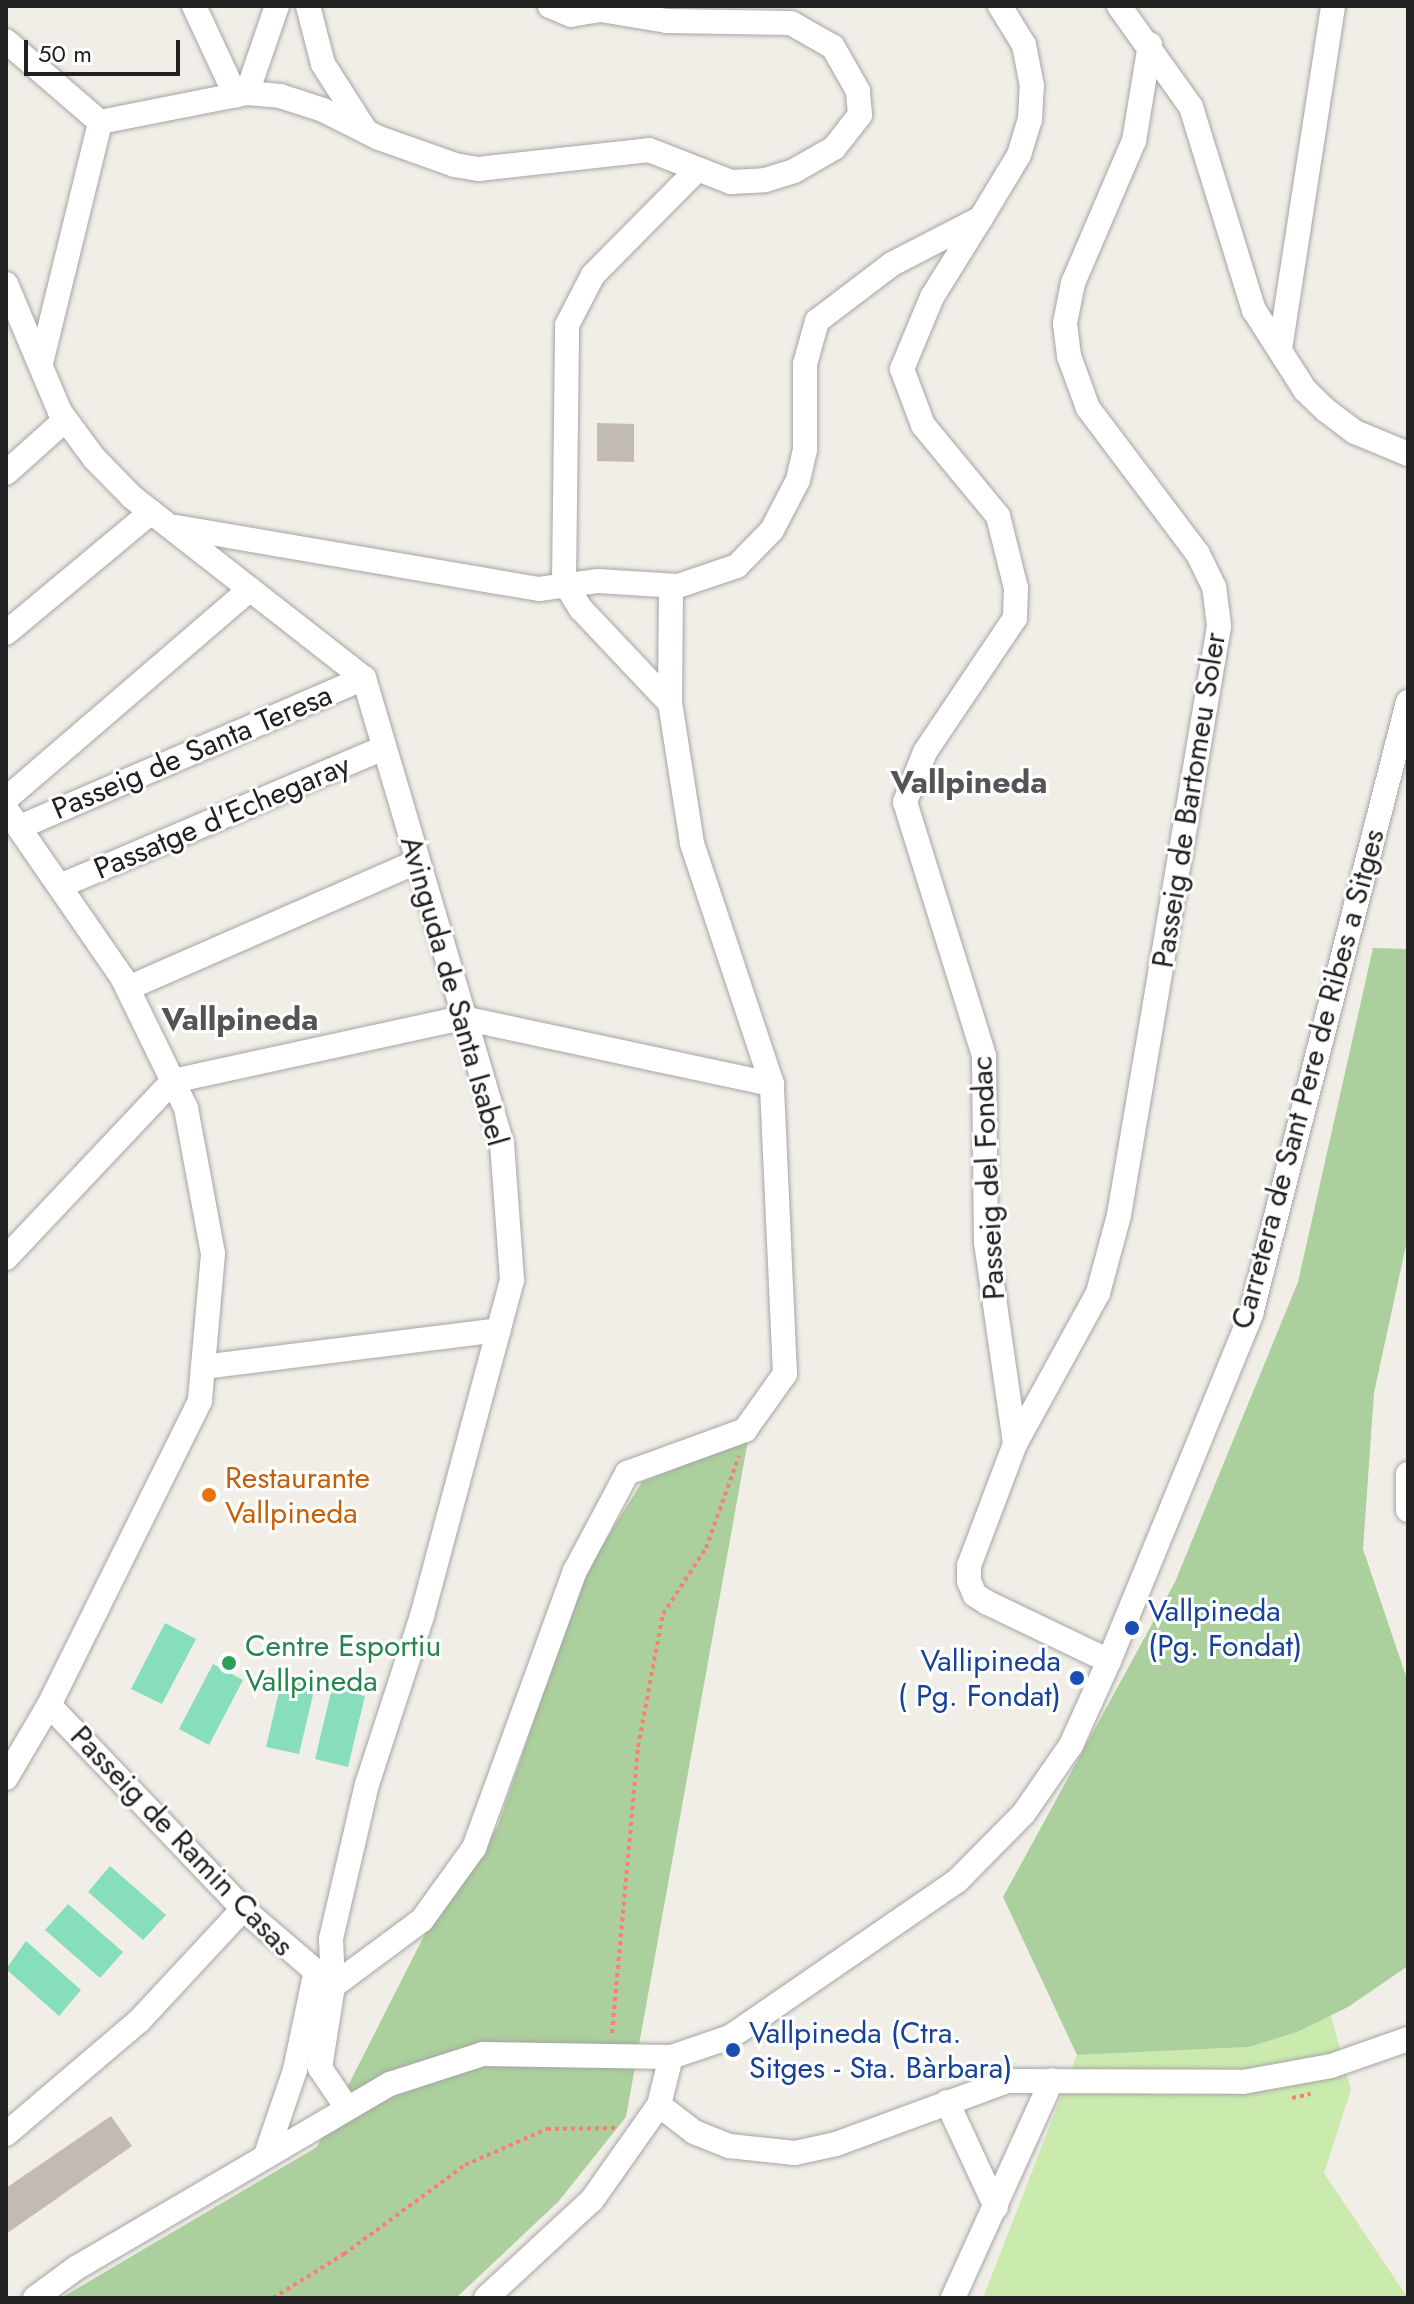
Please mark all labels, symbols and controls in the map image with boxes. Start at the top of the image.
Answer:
scale bar [28,24,184,74]
text: 50 m [38,36,92,71]
street label: Passeig de Bartomeu Soler [1145,630,1233,970]
street label: Passeig de Santa Teresa [47,677,337,827]
street label: Passatge d'Echegaray [89,747,355,887]
district label: Vallpineda [890,763,1048,801]
street label: Carretera de Sant Pere de Ribes a Sitges [1224,825,1392,1333]
street label: Avinguda de Santa Isabel [393,832,515,1150]
district label: Vallpineda [161,1000,319,1038]
street label: Passeig del Fondac [964,1055,1012,1301]
place label: Restaurante Vallpineda [225,1460,370,1530]
marker: Restaurante Vallpineda [200,1486,218,1504]
place label: Vallpineda (Pg. Fondat) [1148,1593,1302,1664]
marker: Vallpineda (Pg. Fondat) [1123,1619,1141,1637]
place label: Centre Esportiu Vallpineda [245,1628,441,1698]
place label: Vallipineda ( Pg. Fondat) [898,1643,1061,1714]
marker: Centre Esportiu Vallpineda [220,1654,238,1672]
marker: Vallipineda ( Pg. Fondat) [1068,1669,1086,1687]
street label: Passeig de Ramin Casas [63,1719,301,1963]
place label: Vallpineda (Ctra. Sitges - Sta. Bàrbara) [749,2015,1013,2086]
marker: Vallpineda (Ctra. Sitges - Sta. Bàrbara) [724,2041,742,2059]

